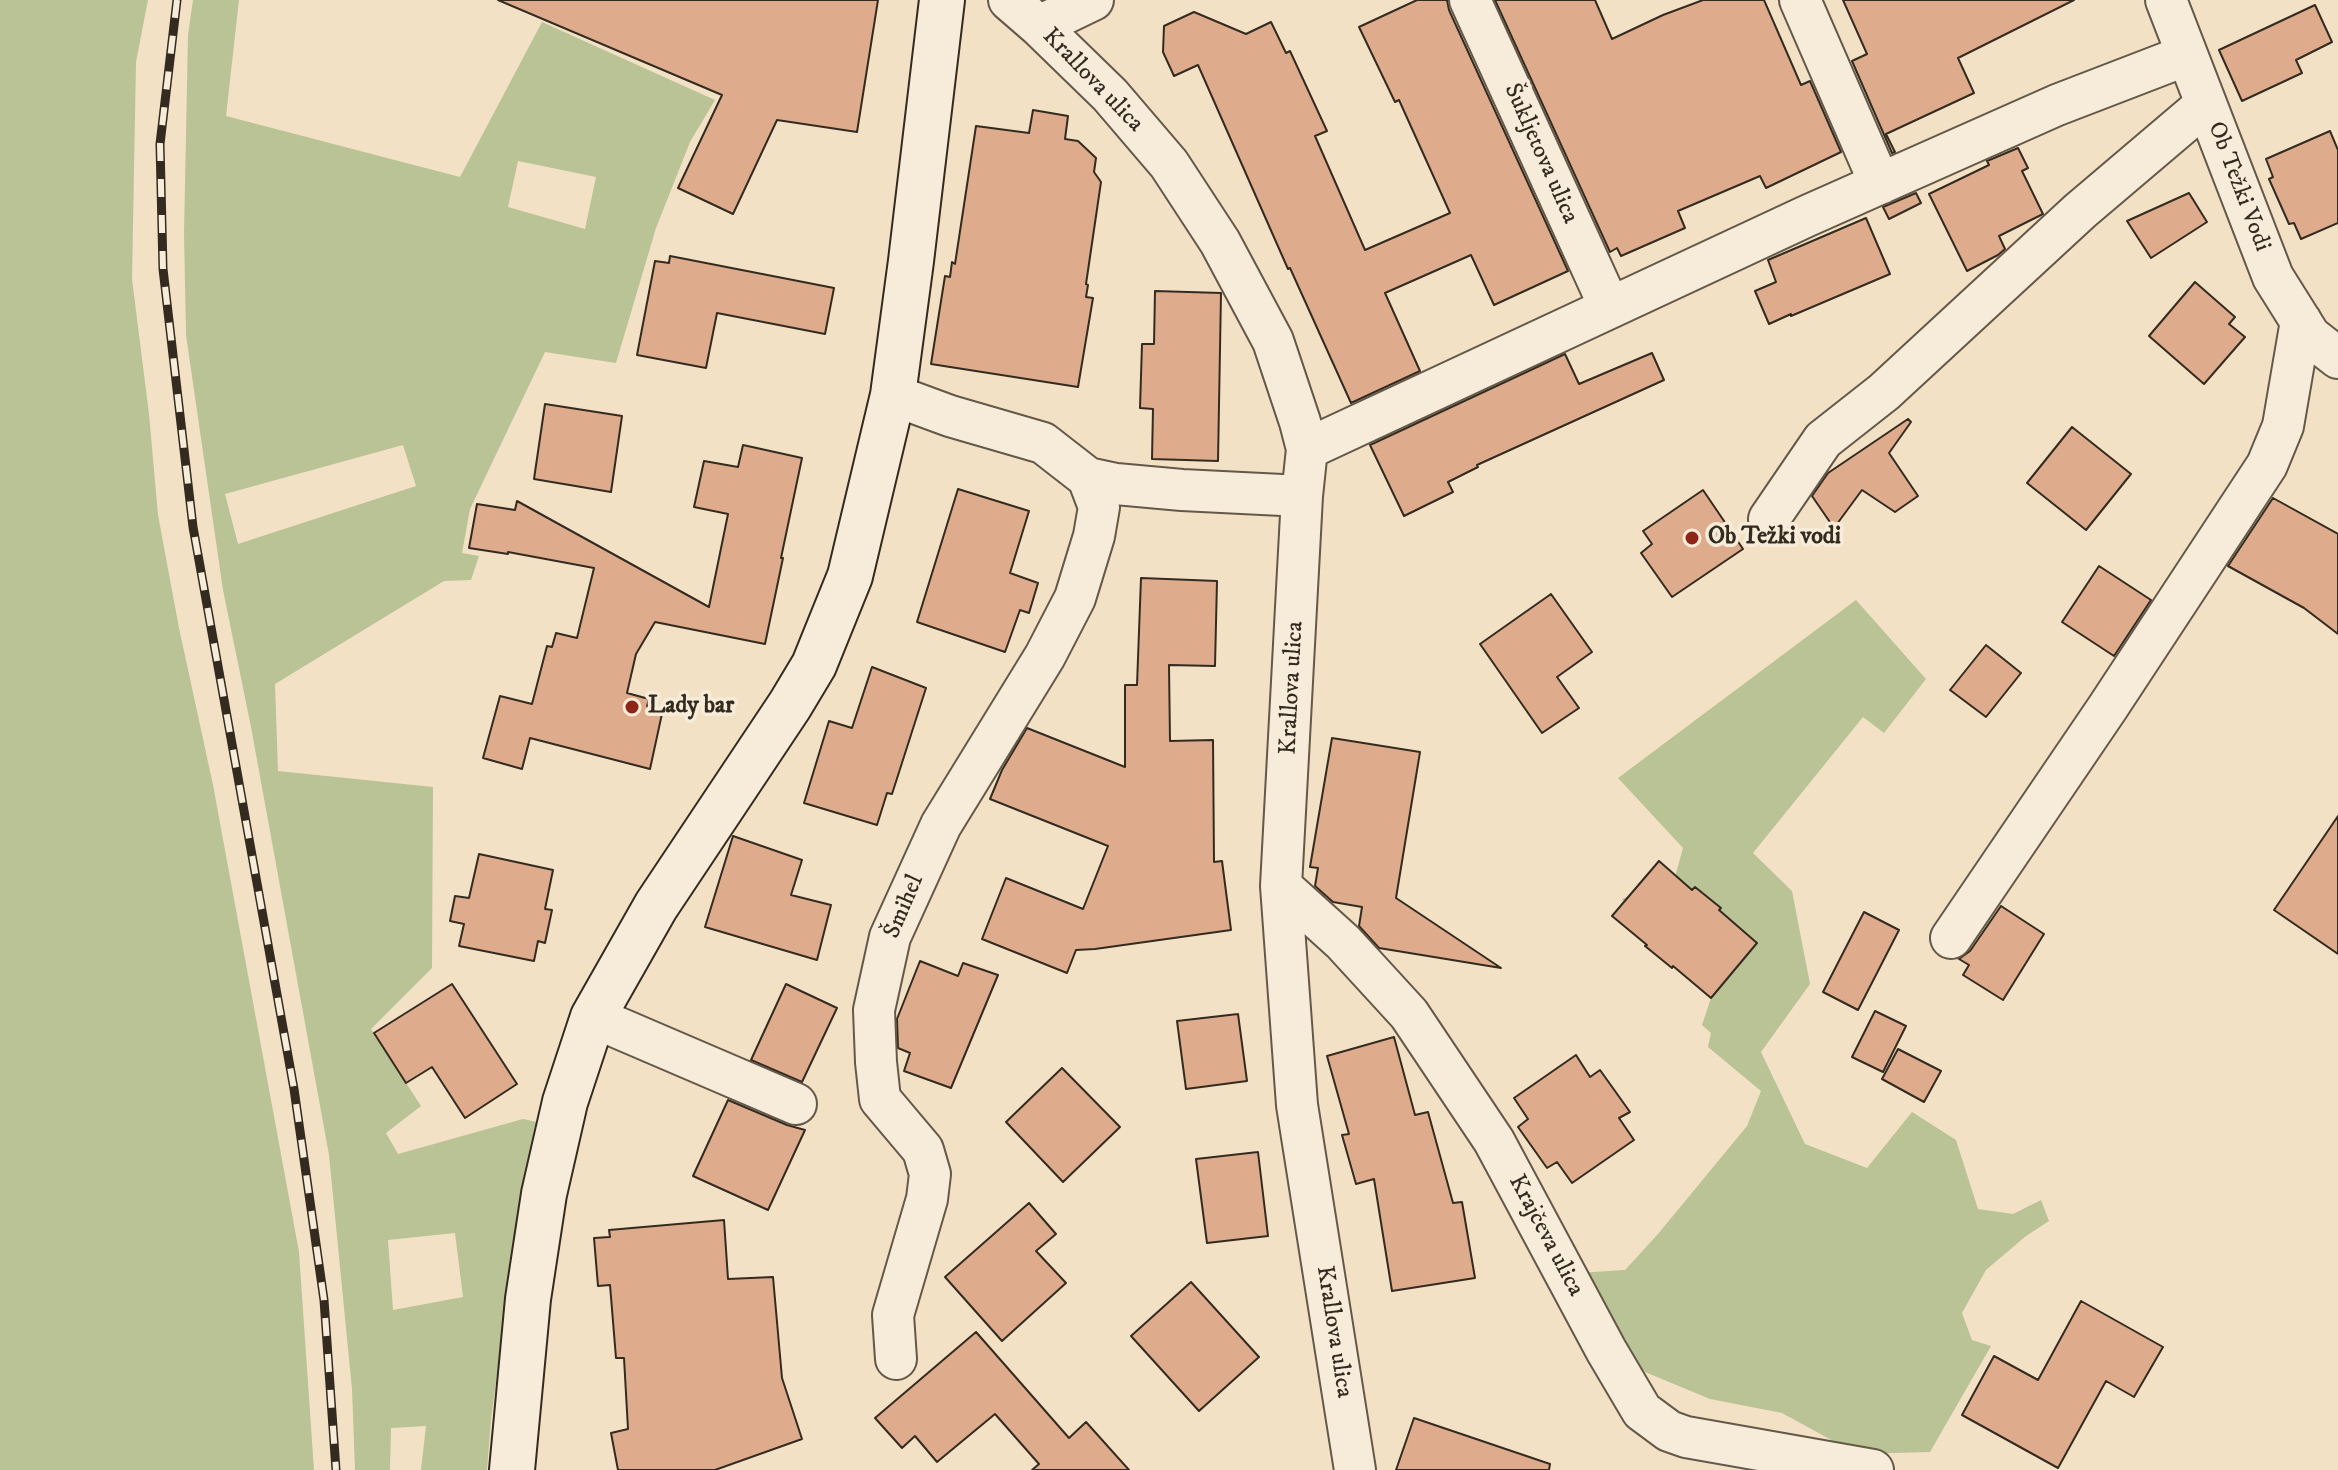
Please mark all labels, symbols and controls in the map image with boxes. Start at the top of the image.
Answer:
street label: Krallova ulica [1035,23,1149,139]
street label: Šukljetova ulica [1496,80,1584,228]
street label: Ob Težki Vodi [2200,118,2276,256]
place label: Ob Težki vodi [1708,524,1841,552]
marker: Ob Težki vodi [1683,529,1701,547]
street label: Krallova ulica [1275,621,1311,755]
place label: Lady bar [648,693,734,721]
marker: Lady bar [623,698,641,716]
street label: Šmihel [879,871,931,943]
street label: Krajčeva ulica [1501,1170,1589,1302]
street label: Krallova ulica [1308,1264,1358,1400]

